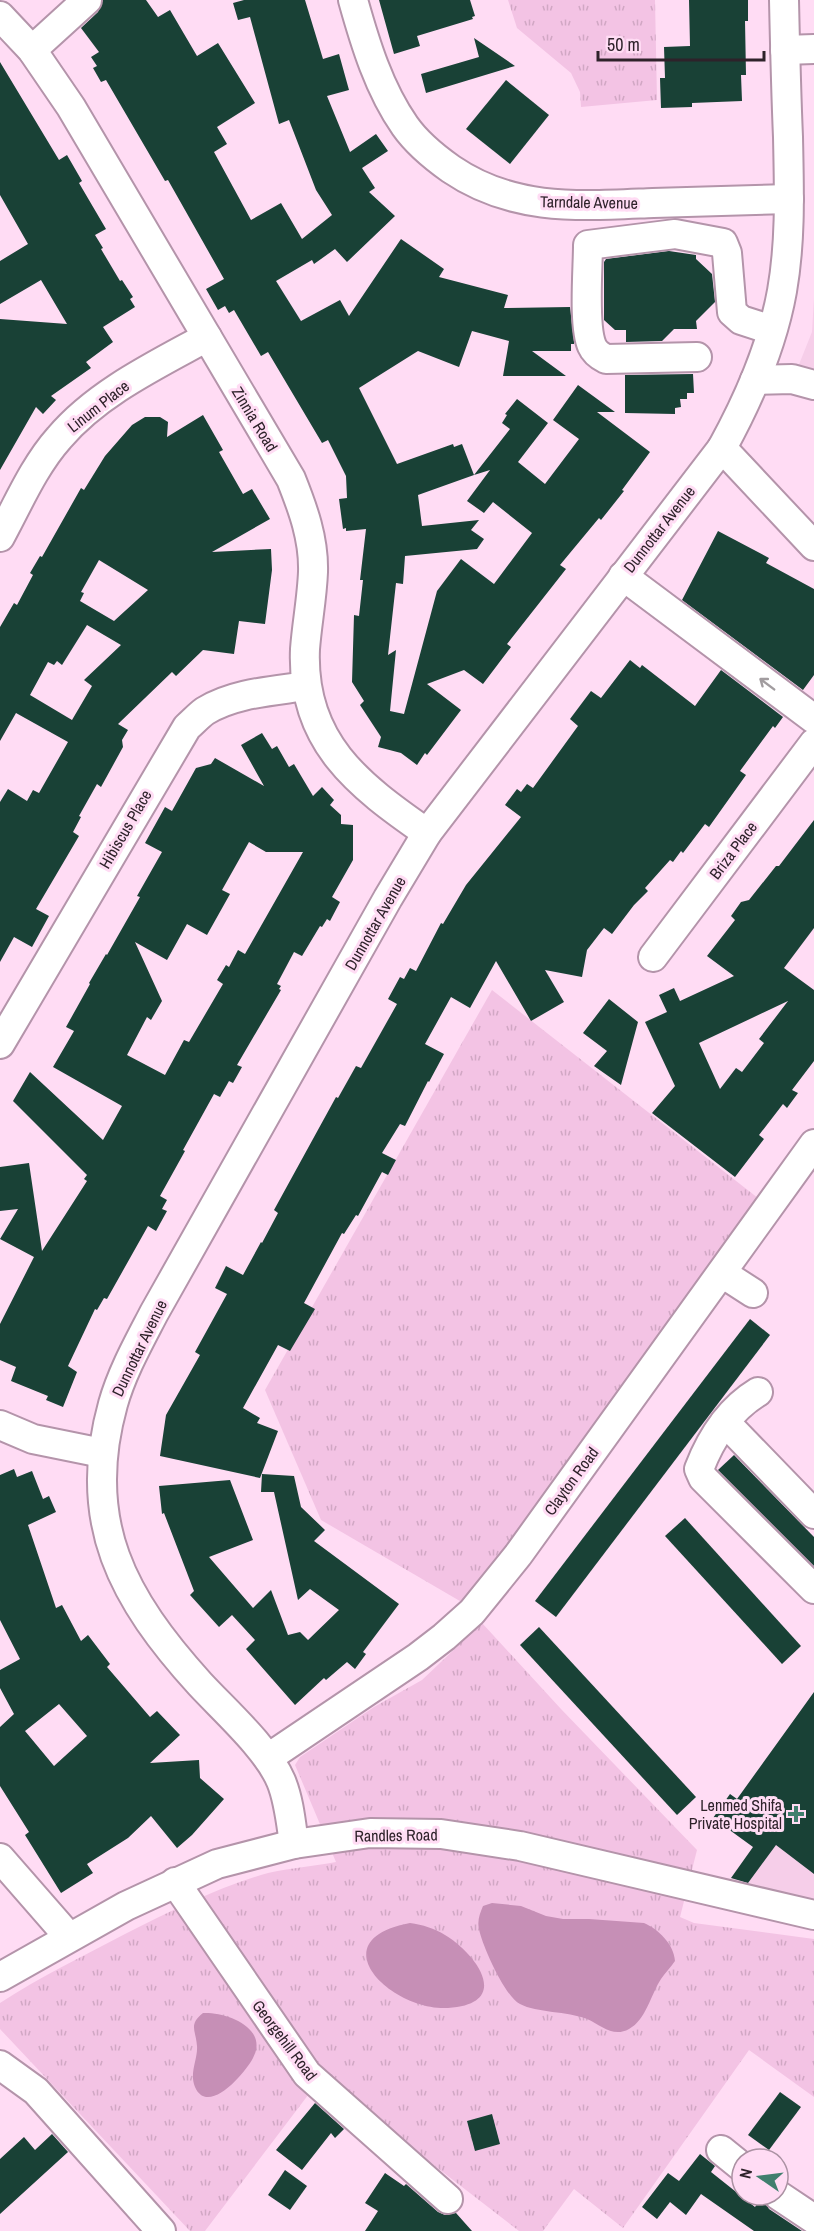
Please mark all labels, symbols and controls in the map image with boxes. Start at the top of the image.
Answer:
scale bar [598,24,764,62]
text: 50 m [607,32,640,57]
street label: Tarndale Avenue [540,190,638,214]
street label: Linum Place [62,375,134,437]
street label: Zinnia Road [227,382,283,456]
street label: Dunnottar Avenue [618,481,700,577]
one-way arrow [760,677,776,690]
street label: Hibiscus Place [94,786,156,872]
street label: Briza Place [704,817,762,883]
street label: Dunnottar Avenue [339,872,411,974]
street label: Dunnottar Avenue [106,1296,172,1400]
street label: Clayton Road [539,1442,603,1520]
place label: Lenmed Shifa Private Hospital [689,1794,783,1834]
marker: Lenmed Shifa Private Hospital [787,1805,805,1823]
street label: Randles Road [354,1823,438,1847]
street label: Georgehill Road [247,1995,323,2085]
north arrow [730,2147,790,2207]
text: N [734,2166,757,2181]

